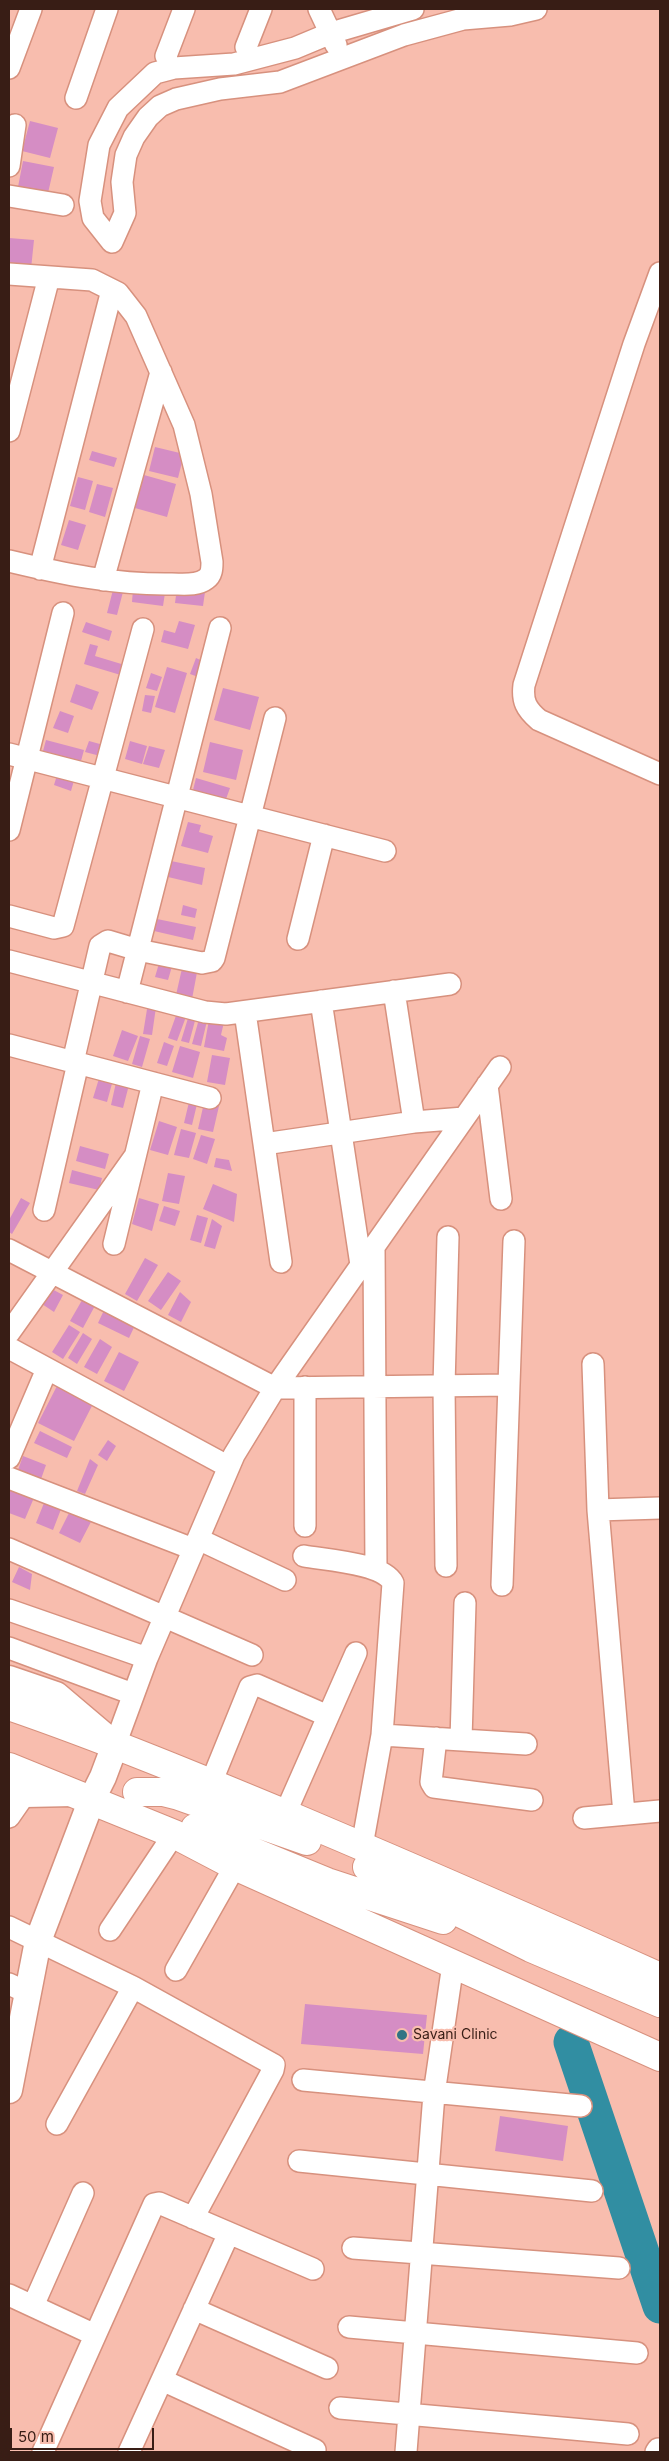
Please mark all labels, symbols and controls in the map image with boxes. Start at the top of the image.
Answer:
place label: Savani Clinic [413,2027,498,2043]
marker: Savani Clinic [395,2028,409,2042]
scale bar [12,2418,156,2450]
text: 50 m [18,2427,54,2446]

